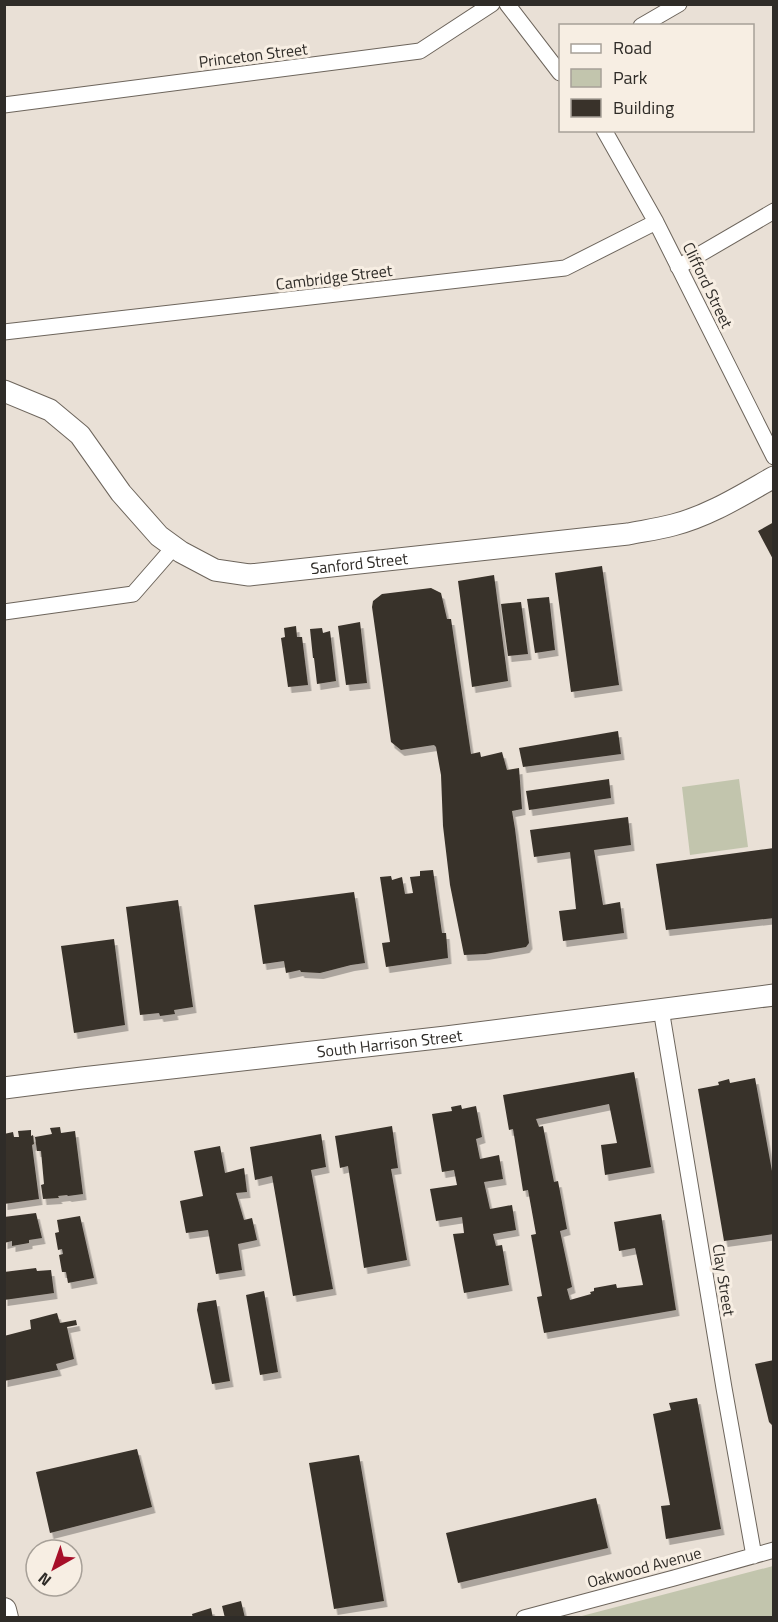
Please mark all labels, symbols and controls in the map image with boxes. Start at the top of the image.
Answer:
legend [559,24,754,132]
text: Road [613,34,652,61]
street label: Princeton Street [197,36,309,74]
text: Park [613,64,648,91]
text: Building [613,94,674,121]
street label: Clifford Street [677,238,739,333]
street label: Cambridge Street [274,258,394,296]
street label: Sanford Street [309,546,409,580]
street label: South Harrison Street [315,1023,464,1063]
street label: Clay Street [706,1242,742,1318]
north arrow [24,1538,84,1598]
street label: Oakwood Avenue [584,1540,704,1594]
text: N [32,1567,56,1592]

